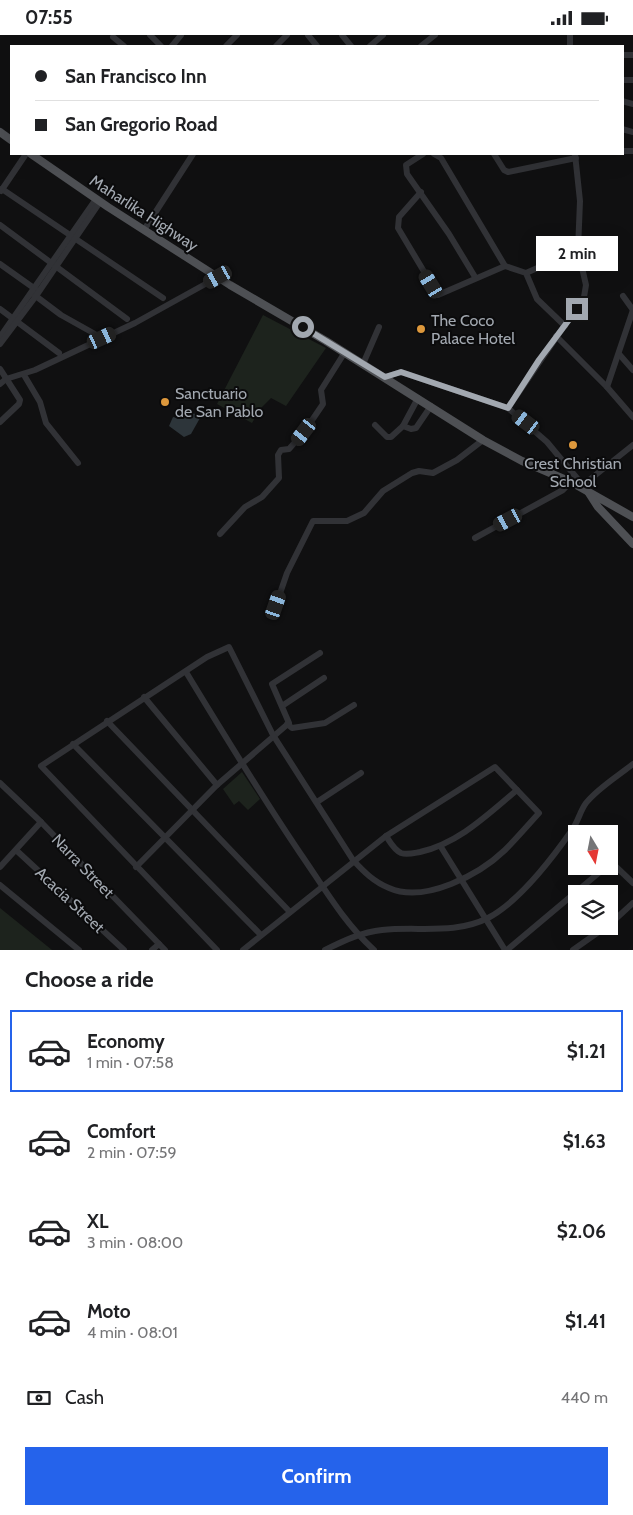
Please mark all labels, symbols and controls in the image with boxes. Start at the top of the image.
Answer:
text: 07:55 [25,6,73,29]
text: San Francisco Inn [65,65,207,88]
text: San Gregorio Road [65,113,218,136]
street label: Maharlika Highway [86,171,202,255]
callout: 2 min [536,237,618,271]
text: 2 min [558,244,596,263]
car [201,263,234,291]
car [416,267,445,301]
route end [566,298,588,320]
place label: The Coco Palace Hotel [431,311,515,348]
route start [292,316,314,338]
marker: The Coco Palace Hotel [415,323,427,335]
car [85,325,118,351]
place label: Sanctuario de San Pablo [175,384,263,421]
marker: Sanctuario de San Pablo [159,396,171,408]
car [509,407,542,437]
car [288,416,319,448]
marker: Crest Christian School [567,439,579,451]
place label: Crest Christian School [524,454,622,491]
car [491,506,524,534]
car [264,588,287,622]
north arrow [568,825,618,875]
map controls [568,825,618,935]
street label: Narra Street [48,830,118,902]
street label: Acacia Street [31,863,109,937]
button: layers [568,885,618,935]
text: Choose a ride [25,966,154,993]
icon: car [27,1029,72,1074]
text: Economy [87,1030,165,1053]
text: $1.21 [567,1040,606,1063]
text: 1 min · 07:58 [87,1053,174,1072]
icon: car [27,1119,72,1164]
text: Comfort [87,1120,156,1143]
text: $1.63 [563,1130,606,1153]
text: 2 min · 07:59 [87,1143,176,1162]
icon: car [27,1209,72,1254]
text: XL [87,1210,108,1233]
text: $2.06 [557,1220,606,1243]
text: 3 min · 08:00 [87,1233,183,1252]
icon: car [27,1299,72,1344]
text: Moto [87,1300,131,1323]
text: $1.41 [565,1310,606,1333]
text: 4 min · 08:01 [87,1323,178,1342]
icon: cash [25,1384,53,1412]
text: Cash [65,1386,104,1409]
text: 440 m [561,1388,608,1407]
button: Confirm [25,1447,608,1505]

